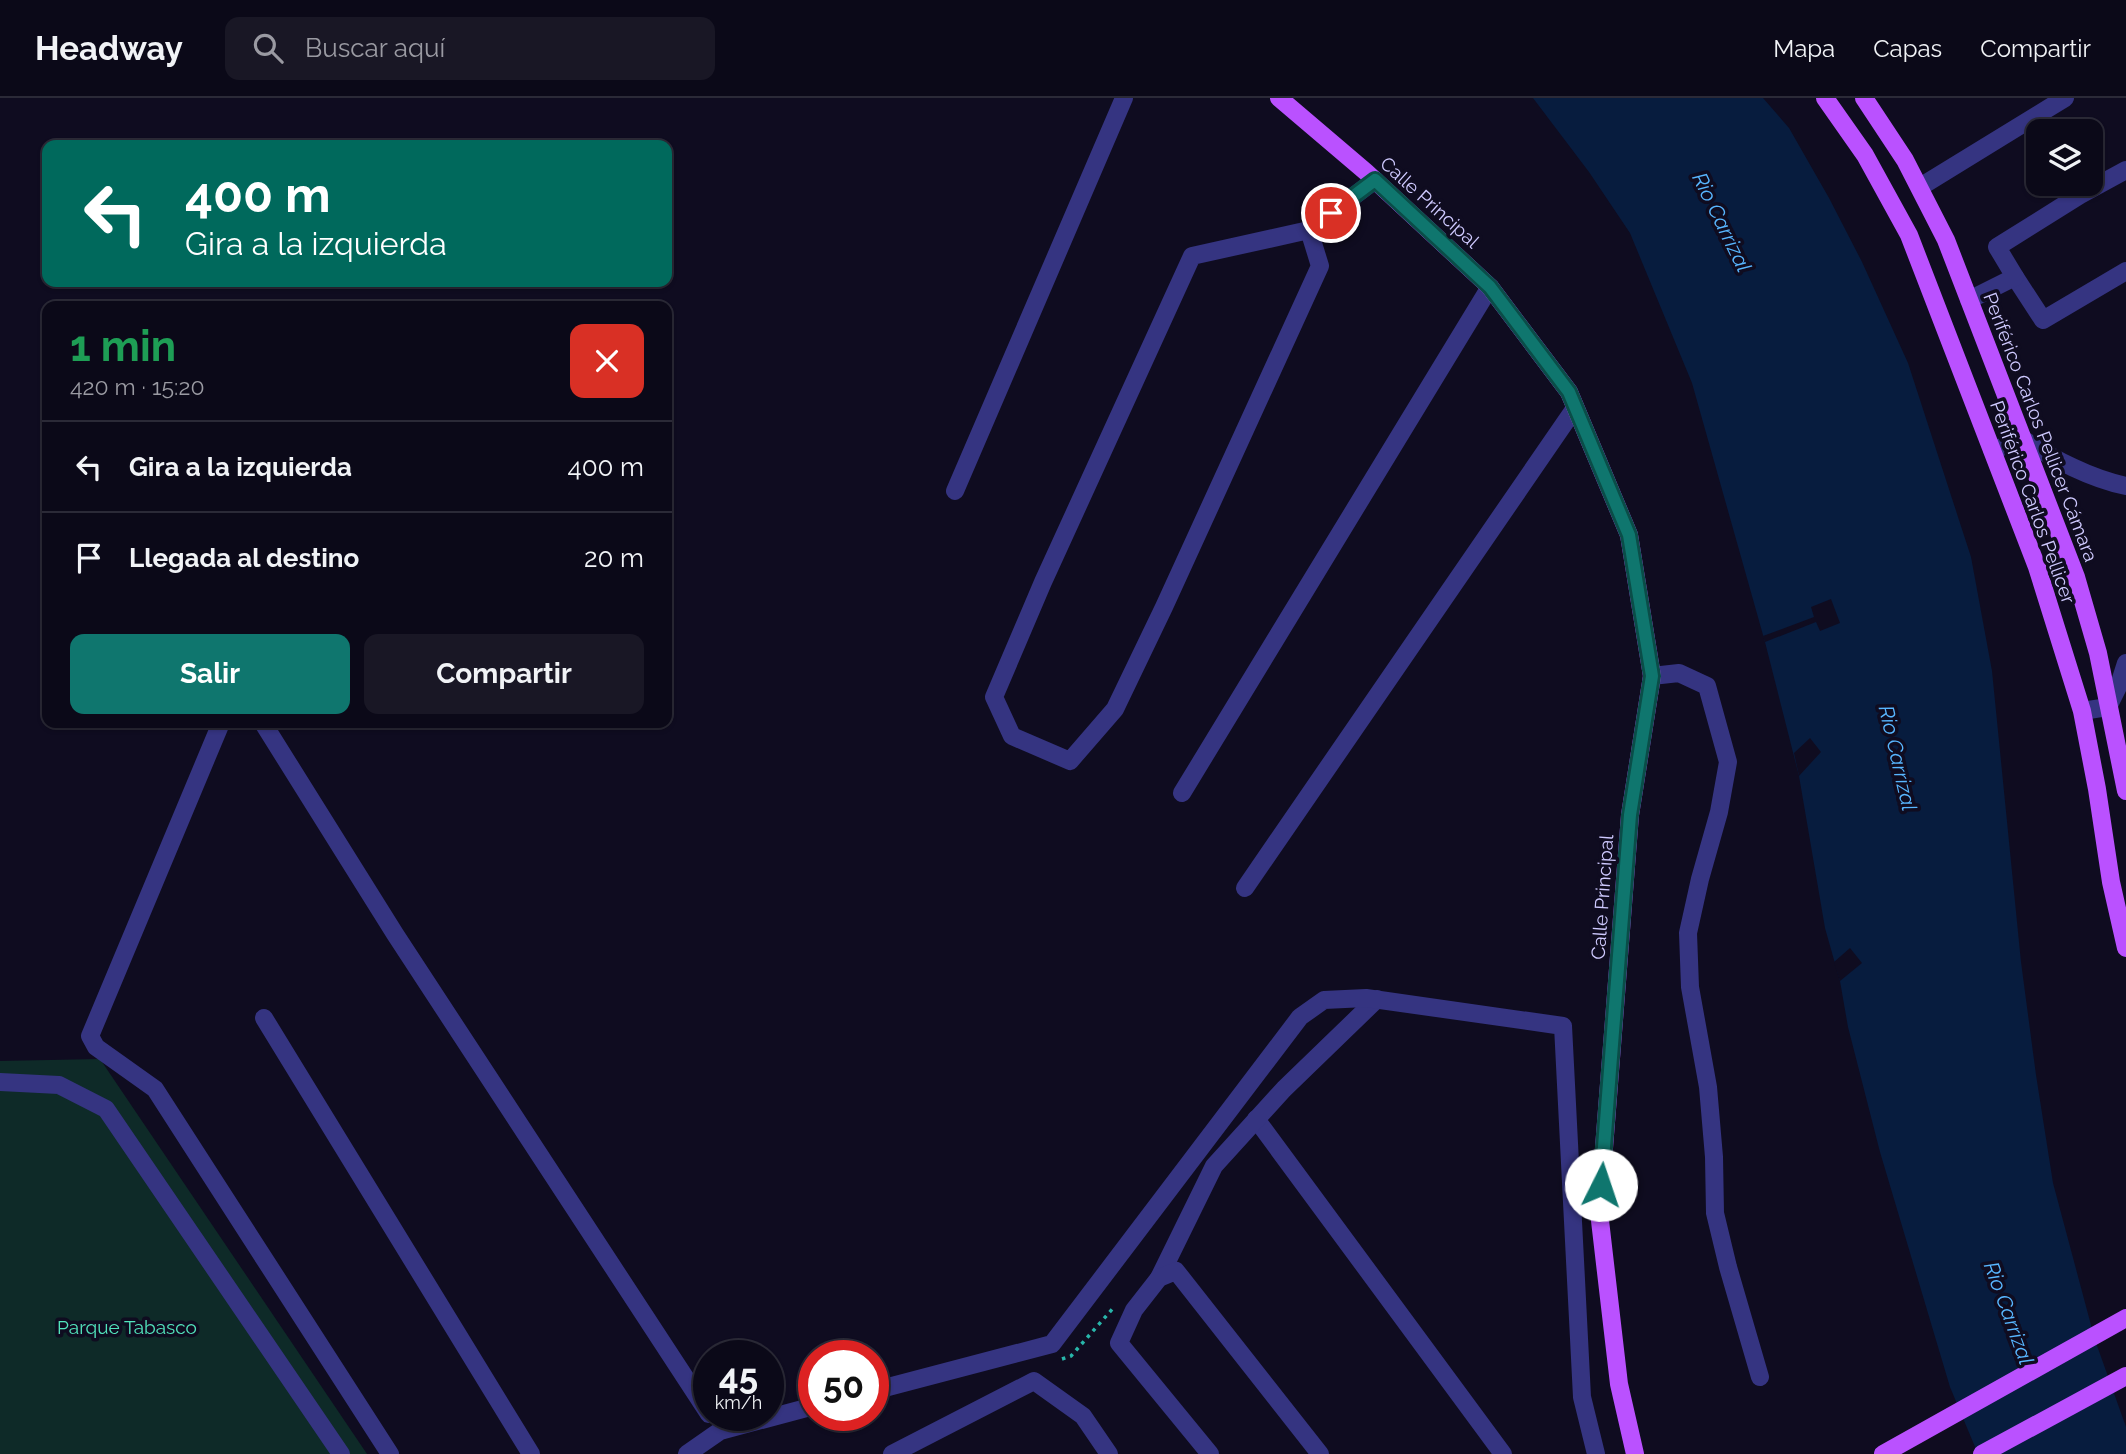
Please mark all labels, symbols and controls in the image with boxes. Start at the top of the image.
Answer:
search box [225,17,715,80]
text: Headway [35,29,183,68]
icon: search [249,29,287,67]
text: Buscar aquí [305,33,445,63]
text: Mapa [1773,34,1835,63]
text: Capas [1873,34,1942,63]
text: Compartir [1980,34,2091,63]
map controls [2026,119,2103,196]
button: layers [2026,119,2103,196]
street label: Calle Principal [1376,152,1485,253]
text: 400 m [185,166,331,223]
icon: left [70,168,161,259]
water label: Rio Carrizal [1687,168,1757,276]
pin [1301,183,1361,243]
icon: arrive [1312,194,1350,232]
text: Gira a la izquierda [185,225,447,262]
street label: Periférico Carlos Pellicer Cámara [1979,289,2103,565]
text: 1 min [70,322,176,371]
button: close [570,324,644,398]
text: 420 m · 15:20 [70,373,204,400]
street label: Periférico Carlos Pellicer [1986,398,2080,606]
icon: left [70,448,108,486]
text: Gira a la izquierda [129,452,352,482]
text: 400 m [567,452,644,482]
icon: arrive [70,539,108,577]
text: Llegada al destino [129,543,359,573]
text: 20 m [584,543,644,573]
button: Salir [70,634,350,714]
button: Compartir [364,634,644,714]
water label: Rio Carrizal [1874,703,1922,813]
street label: Calle Principal [1587,833,1617,960]
position arrow [1564,1148,1638,1222]
water label: Rio Carrizal [1979,1258,2039,1368]
park label: Parque Tabasco [57,1316,197,1338]
speed limit sign: 50 [798,1340,889,1431]
text: 45 [719,1356,758,1397]
text: km/h [715,1392,762,1413]

